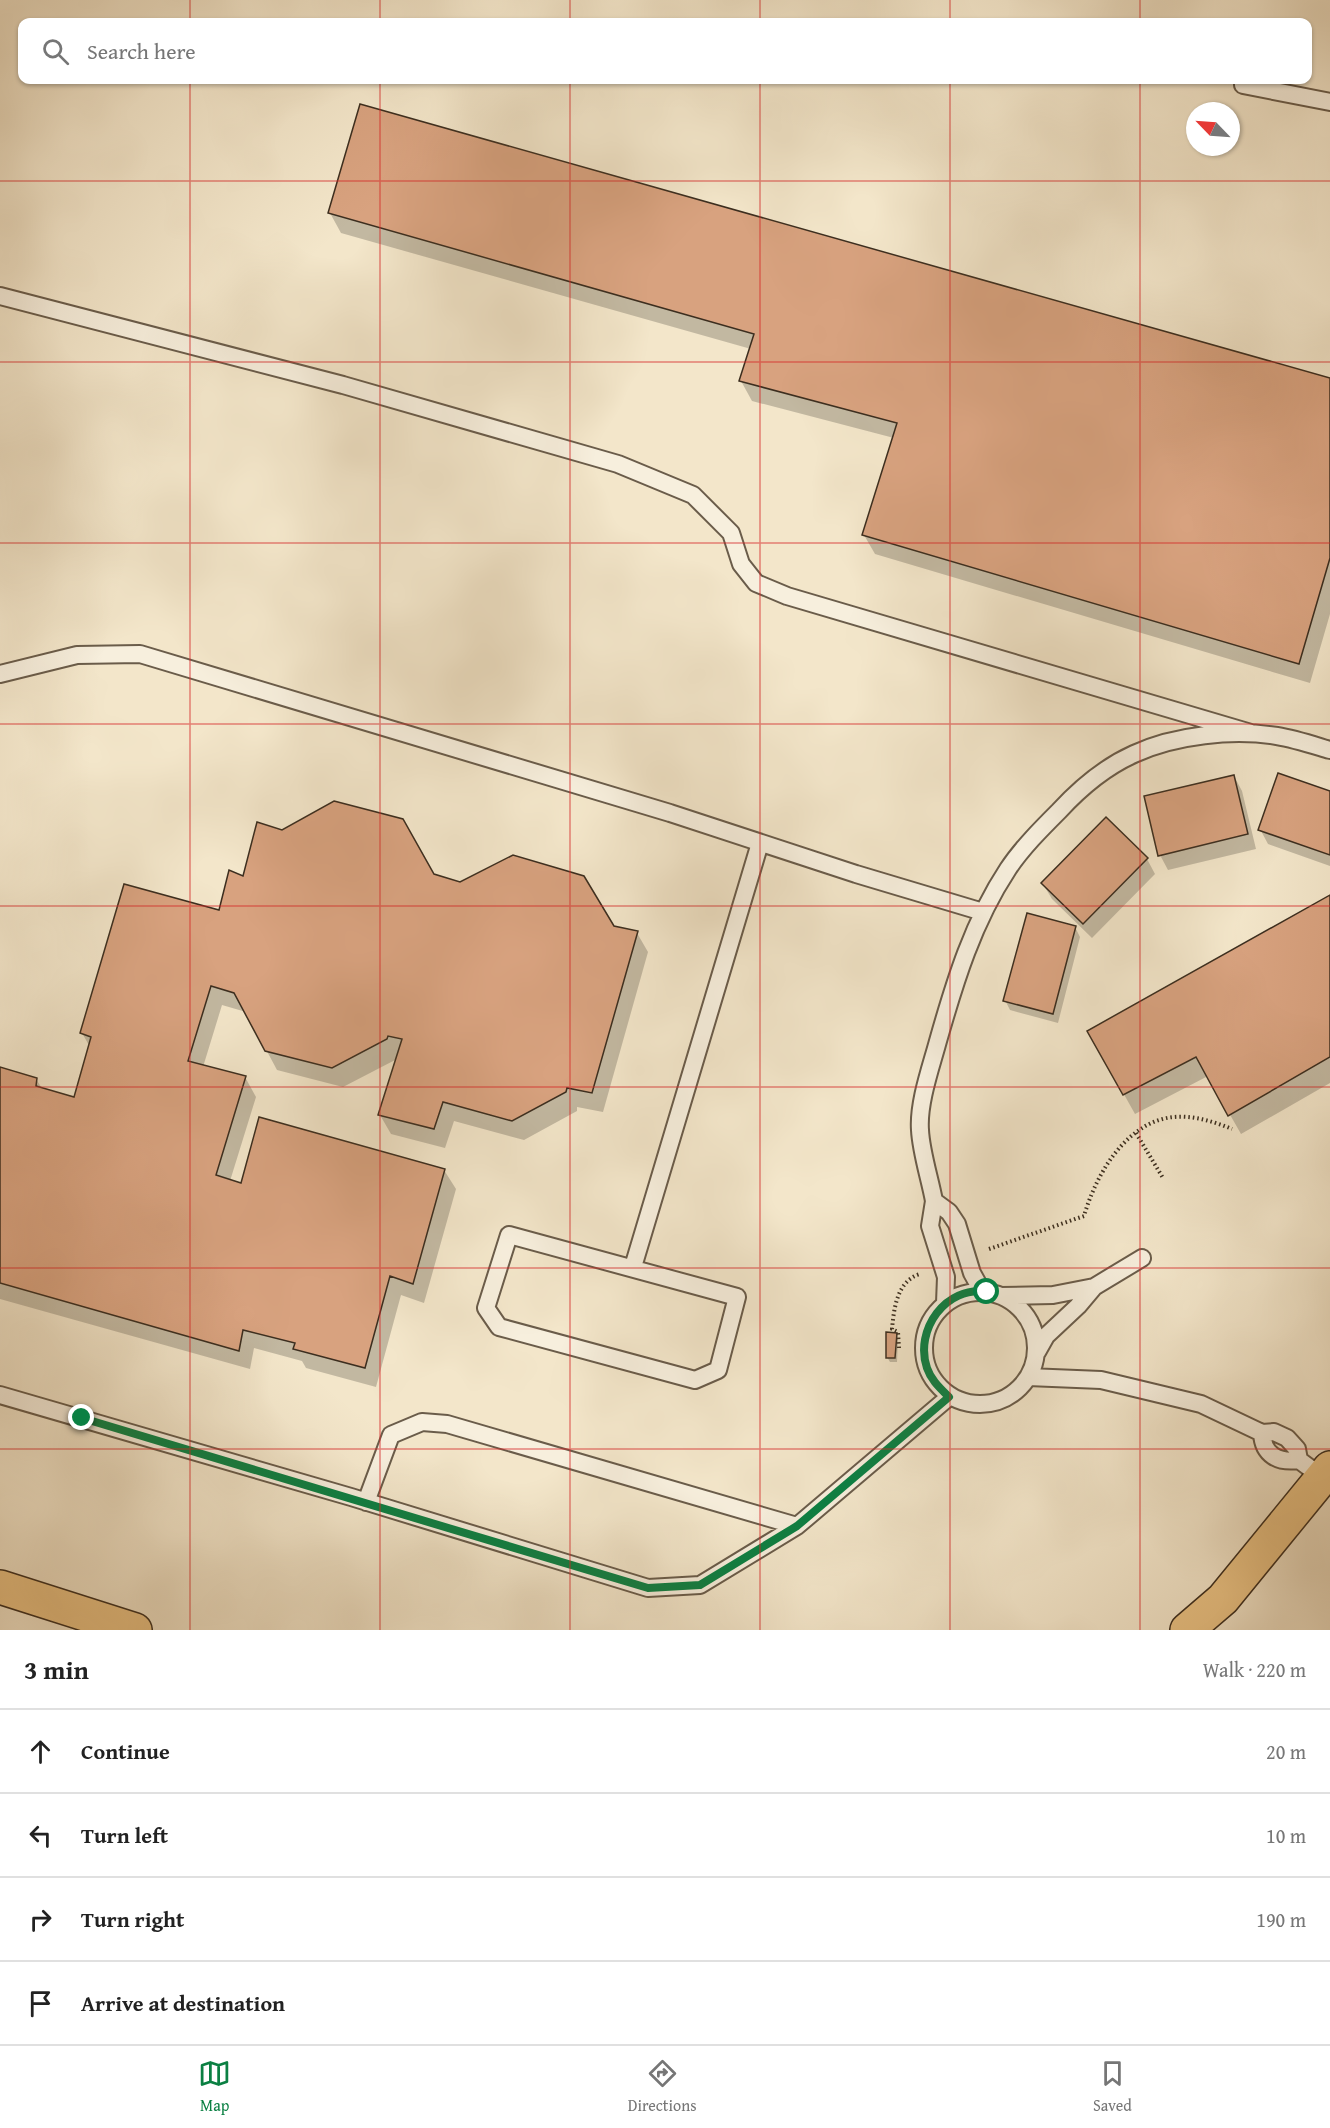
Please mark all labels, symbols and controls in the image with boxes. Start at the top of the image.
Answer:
search box [18,18,1312,84]
icon: search [39,35,72,68]
text: Search here [87,35,196,67]
north arrow [1186,102,1240,156]
route start [973,1278,999,1304]
route end [68,1404,94,1430]
text: 3 min [24,1650,89,1689]
text: Walk · 220 m [1203,1655,1306,1684]
icon: ahead [24,1735,57,1768]
text: Continue [81,1735,170,1767]
text: 20 m [1266,1737,1306,1766]
icon: left [24,1819,57,1852]
text: Turn left [81,1819,168,1851]
text: 10 m [1266,1821,1306,1850]
icon: right [24,1903,57,1936]
text: Turn right [81,1903,184,1935]
text: 190 m [1256,1905,1306,1934]
icon: arrive [24,1987,57,2020]
text: Arrive at destination [81,1987,285,2019]
tab: Map [198,2057,231,2117]
tab: Directions [628,2057,697,2117]
tab: Saved [1093,2057,1132,2117]

